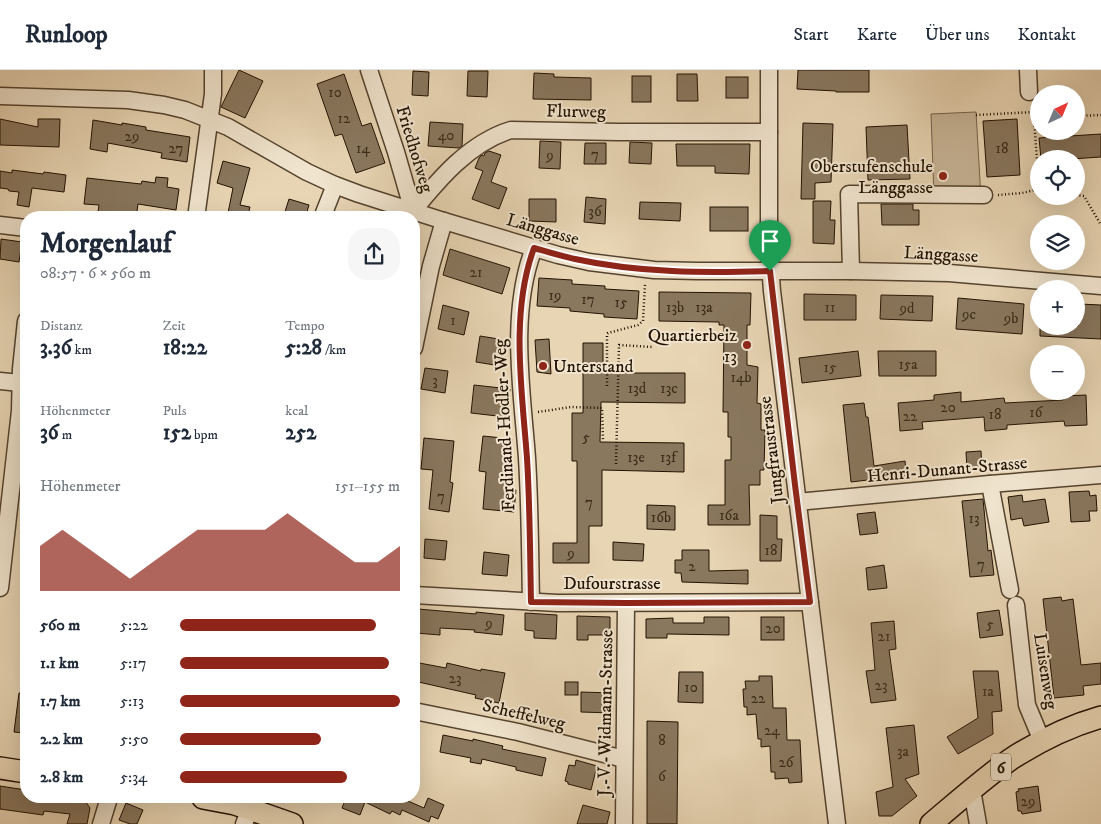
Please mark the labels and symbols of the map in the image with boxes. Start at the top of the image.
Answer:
house number: 10 [328,83,342,102]
north arrow [1030,85,1085,140]
street label: Flurweg [546,100,606,124]
street label: Friedhofweg [390,103,438,196]
house number: 12 [338,109,351,128]
house number: 40 [438,126,454,145]
house number: 29 [125,127,139,146]
house number: 27 [169,139,184,158]
house number: 14 [356,139,370,158]
house number: 18 [995,139,1009,158]
house number: 7 [591,145,599,164]
house number: 9 [545,146,554,165]
place label: Oberstufenschule Länggasse [810,156,933,199]
marker: Oberstufenschule Länggasse [937,170,949,182]
house number: 36 [588,202,603,221]
street label: Länggasse [504,209,582,251]
pin [749,220,791,271]
street label: Länggasse [903,242,979,268]
house number: 21 [470,263,482,282]
house number: 19 [549,286,561,305]
house number: 17 [581,290,595,309]
house number: 15 [615,293,628,312]
house number: 13b [666,298,684,317]
house number: 13a [695,298,713,317]
house number: 11 [824,298,836,317]
house number: 9d [899,299,915,318]
house number: 9c [961,305,977,324]
house number: 9b [1003,309,1018,328]
house number: 1 [450,311,456,330]
place label: Quartierbeiz 13 [648,325,737,368]
street label: Ferdinand-Hodler-Weg [489,338,520,512]
marker: Quartierbeiz 13 [741,339,753,351]
house number: 15a [898,355,918,374]
place label: Unterstand [553,356,634,378]
house number: 15 [824,358,837,377]
marker: Unterstand [537,360,549,372]
house number: 14b [730,368,752,387]
house number: 3 [432,371,438,390]
house number: 13d [628,379,647,398]
house number: 13c [660,379,678,398]
street label: Jungfraustrasse [754,395,790,507]
house number: 20 [940,398,956,417]
house number: 16 [1029,403,1044,422]
house number: 18 [988,405,1002,424]
house number: 22 [903,407,918,426]
house number: 5 [582,428,590,447]
house number: 13e [627,448,645,467]
house number: 13f [660,448,678,467]
street label: Henri-Dunant-Strasse [866,452,1028,488]
house number: 7 [437,487,445,506]
house number: 7 [585,493,593,512]
house number: 16a [719,506,739,525]
house number: 16b [651,508,671,527]
house number: 13 [968,509,980,528]
house number: 18 [764,541,778,560]
house number: 9 [566,544,575,563]
house number: 7 [977,555,985,574]
house number: 2 [688,557,696,576]
street label: Dufourstrasse [563,573,661,595]
house number: 9 [484,614,493,633]
house number: 5 [986,615,994,634]
house number: 20 [765,619,781,638]
house number: 21 [878,627,890,646]
street label: J.-V.-Widmann-Strasse [594,629,618,799]
street label: Luisenweg [1028,632,1062,711]
house number: 23 [449,669,461,688]
house number: 23 [875,676,887,695]
house number: 10 [684,678,698,697]
house number: 1a [982,682,995,701]
house number: 22 [751,689,766,708]
street label: Scheffelweg [480,695,568,735]
house number: 24 [764,721,780,740]
house number: 8 [658,731,666,750]
house number: 3a [897,742,910,761]
house number: 26 [778,753,795,772]
road number: 6 [991,754,1011,780]
house number: 6 [658,767,667,786]
house number: 29 [1021,792,1035,811]

